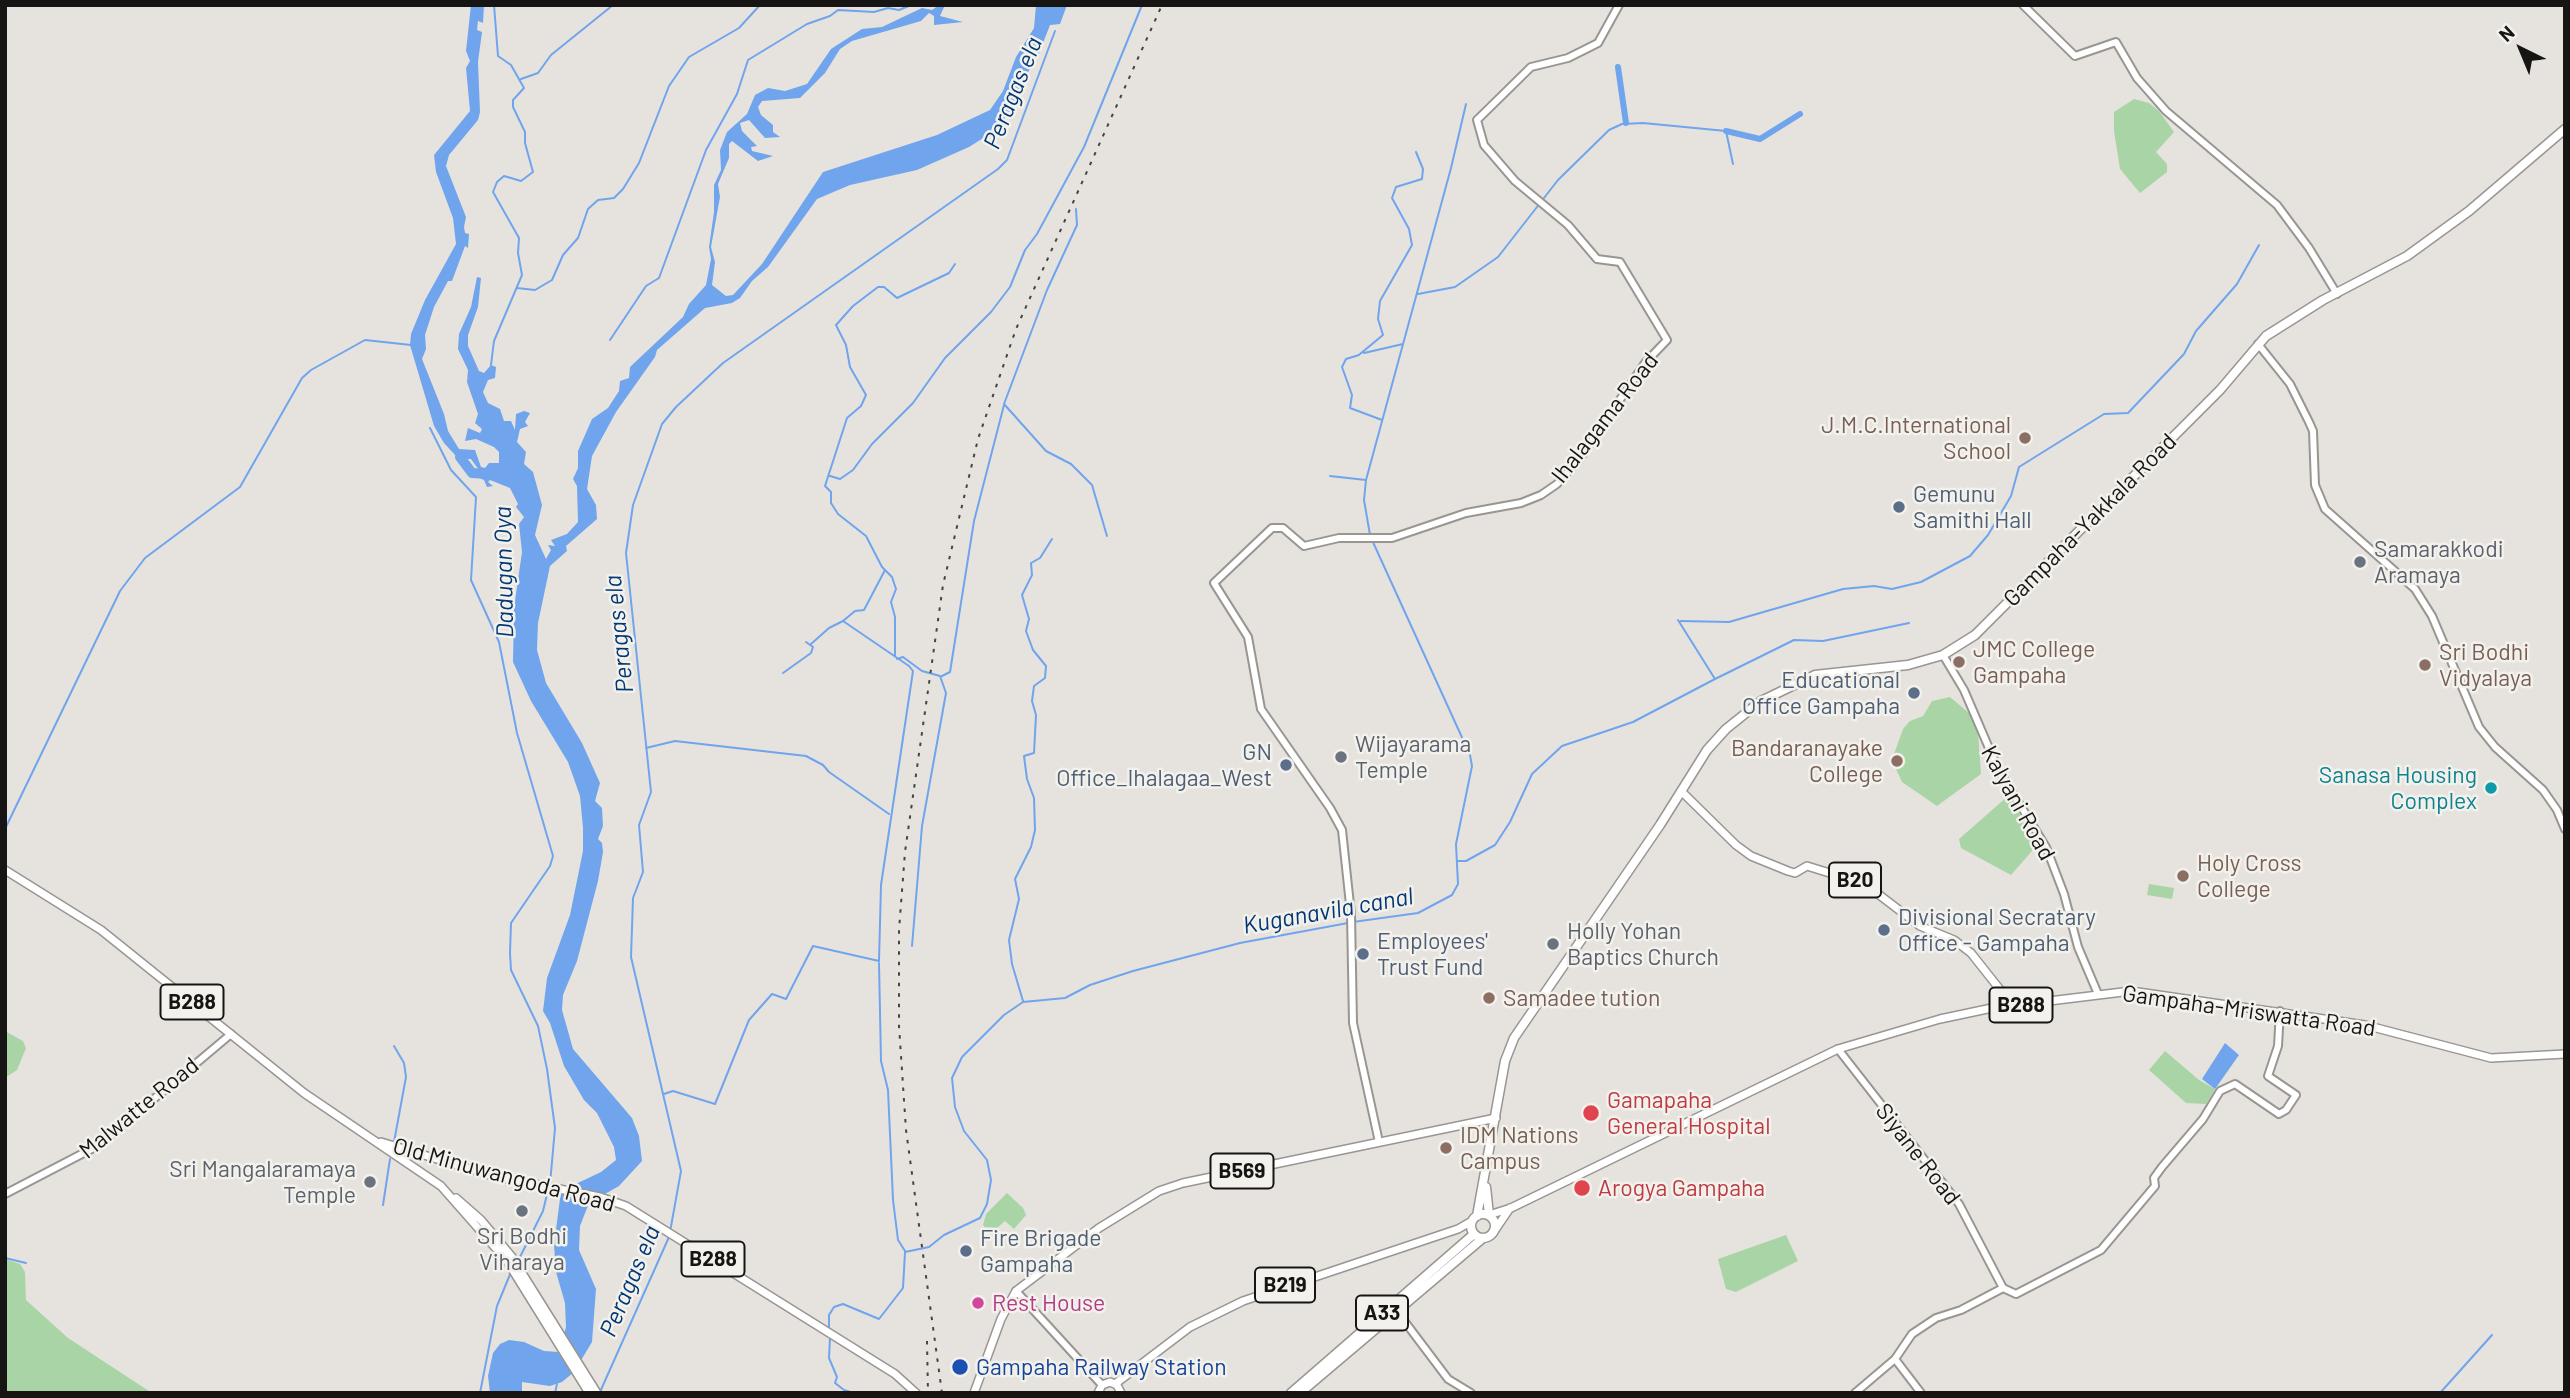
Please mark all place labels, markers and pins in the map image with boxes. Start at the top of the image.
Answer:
place label: J.M.C.International School [1821,411,2011,465]
marker: J.M.C.International School [2017,430,2033,446]
place label: Gemunu Samithi Hall [1913,480,2032,534]
marker: Gemunu Samithi Hall [1891,499,1907,515]
place label: Samarakkodi Aramaya [2374,535,2504,589]
marker: Samarakkodi Aramaya [2352,554,2368,570]
place label: JMC College Gampaha [1973,635,2095,689]
place label: Sri Bodhi Vidyalaya [2439,638,2532,692]
marker: JMC College Gampaha [1951,654,1967,670]
marker: Sri Bodhi Vidyalaya [2417,657,2433,673]
place label: Educational Office Gampaha [1742,666,1900,720]
marker: Educational Office Gampaha [1906,685,1922,701]
place label: Wijayarama Temple [1355,730,1471,784]
place label: Bandaranayake College [1731,734,1883,788]
place label: GN Office_Ihalagaa_West [1056,738,1272,792]
marker: Wijayarama Temple [1333,749,1349,765]
marker: Bandaranayake College [1889,753,1905,769]
marker: GN Office_Ihalagaa_West [1278,757,1294,773]
place label: Sanasa Housing Complex [2319,761,2477,815]
marker: Sanasa Housing Complex [2483,780,2499,796]
place label: Holy Cross College [2197,849,2302,903]
marker: Holy Cross College [2175,868,2191,884]
place label: Divisional Secratary Office - Gampaha [1898,903,2096,957]
place label: Holly Yohan Baptics Church [1567,917,1719,971]
marker: Divisional Secratary Office - Gampaha [1876,922,1892,938]
place label: Employees' Trust Fund [1377,927,1488,981]
marker: Holly Yohan Baptics Church [1545,936,1561,952]
marker: Employees' Trust Fund [1355,946,1371,962]
place label: Samadee tution [1503,984,1660,1012]
marker: Samadee tution [1481,990,1497,1006]
place label: Gamapaha General Hospital [1607,1086,1770,1140]
marker: Gamapaha General Hospital [1581,1103,1601,1123]
place label: IDM Nations Campus [1460,1121,1579,1175]
marker: IDM Nations Campus [1438,1140,1454,1156]
place label: Sri Mangalaramaya Temple [169,1155,356,1209]
marker: Sri Mangalaramaya Temple [362,1174,378,1190]
place label: Arogya Gampaha [1598,1174,1765,1202]
marker: Arogya Gampaha [1572,1178,1592,1198]
marker: Sri Bodhi Viharaya [514,1203,530,1219]
place label: Sri Bodhi Viharaya [477,1222,567,1276]
place label: Fire Brigade Gampaha [980,1224,1102,1278]
marker: Fire Brigade Gampaha [958,1243,974,1259]
place label: Rest House [992,1289,1105,1317]
marker: Rest House [970,1295,986,1311]
place label: Gampaha Railway Station [976,1353,1227,1381]
marker: Gampaha Railway Station [950,1357,970,1377]

